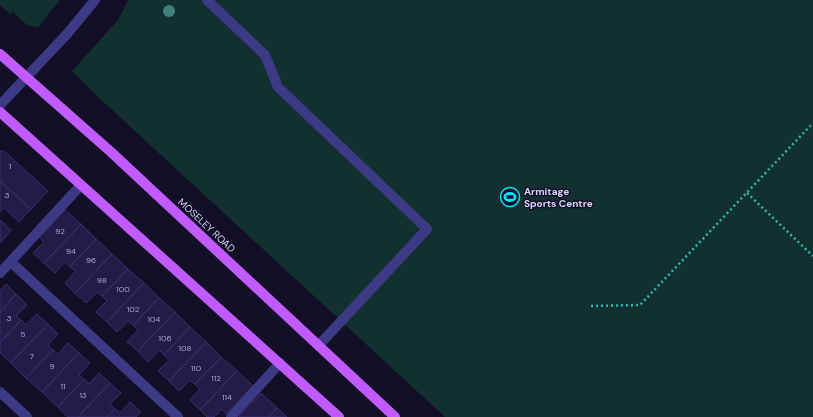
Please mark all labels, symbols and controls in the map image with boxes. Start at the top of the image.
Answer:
house number: 1 [9,161,11,171]
place label: Armitage Sports Centre [524,185,593,210]
sports icon: Armitage Sports Centre [499,186,521,208]
house number: 3 [5,190,10,200]
street label: MOSELEY ROAD [175,195,238,255]
house number: 92 [55,226,65,236]
house number: 94 [66,246,76,256]
house number: 96 [86,255,96,265]
house number: 98 [97,275,107,285]
house number: 100 [116,284,130,294]
house number: 102 [127,304,140,314]
house number: 3 [7,313,12,323]
house number: 104 [148,314,161,324]
house number: 5 [21,329,26,339]
house number: 106 [159,333,172,343]
house number: 108 [179,343,192,353]
house number: 7 [30,351,34,361]
house number: 9 [49,361,55,371]
house number: 110 [191,363,202,373]
house number: 112 [211,373,221,383]
house number: 11 [61,381,66,391]
house number: 13 [79,390,87,400]
house number: 114 [222,392,232,402]

